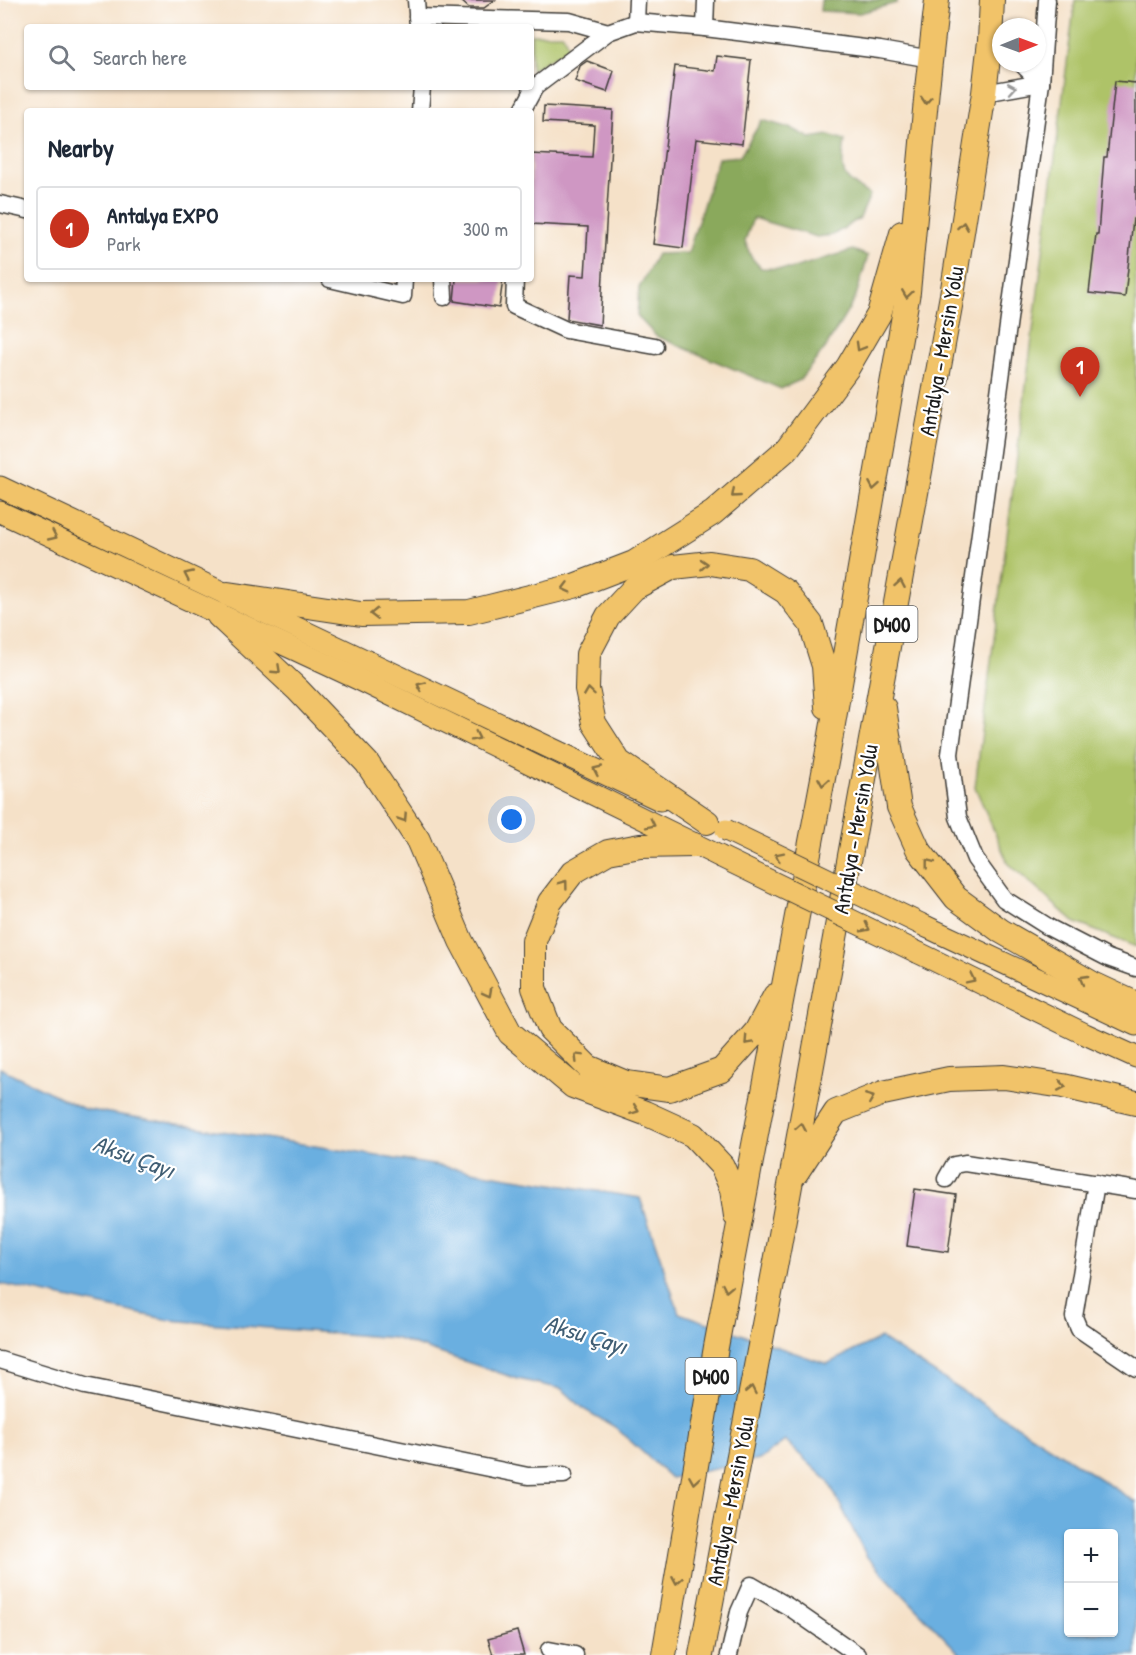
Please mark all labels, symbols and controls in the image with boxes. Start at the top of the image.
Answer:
north arrow [992,18,1046,72]
search box [24,24,534,90]
icon: search [45,41,78,74]
text: Search here [93,42,187,72]
one-way arrow [1008,83,1017,95]
one-way arrow [920,95,933,104]
text: Nearby [48,130,114,165]
text: Antalya EXPO [107,200,218,230]
text: 1 [66,215,73,242]
text: 300 m [463,215,508,242]
one-way arrow [956,221,968,231]
text: Park [107,230,140,257]
street label: Antalya - Mersin Yolu [911,264,971,438]
one-way arrow [902,289,914,299]
one-way arrow [856,341,868,351]
pin: 1 [1060,348,1100,397]
one-way arrow [869,481,881,491]
one-way arrow [731,487,742,498]
one-way arrow [47,529,58,541]
one-way arrow [700,558,709,571]
one-way arrow [184,571,195,583]
one-way arrow [893,579,905,588]
one-way arrow [561,580,571,593]
road number: D400 [866,606,918,642]
one-way arrow [369,608,378,620]
one-way arrow [270,663,281,674]
one-way arrow [417,681,428,693]
one-way arrow [583,688,595,697]
one-way arrow [469,730,480,742]
street label: Antalya - Mersin Yolu [825,742,885,916]
one-way arrow [593,765,604,777]
one-way arrow [817,777,829,786]
your location [497,805,526,834]
one-way arrow [396,811,407,822]
one-way arrow [644,816,655,828]
one-way arrow [775,852,786,863]
one-way arrow [925,859,936,870]
one-way arrow [557,880,568,891]
one-way arrow [860,920,871,932]
one-way arrow [965,971,976,983]
one-way arrow [1079,974,1089,986]
one-way arrow [481,986,492,997]
one-way arrow [745,1034,756,1045]
one-way arrow [574,1053,585,1064]
one-way arrow [1057,1079,1067,1092]
one-way arrow [864,1093,875,1105]
one-way arrow [629,1102,640,1115]
one-way arrow [794,1122,806,1131]
water label: Aksu Çayı [89,1127,181,1187]
one-way arrow [721,1283,734,1293]
water label: Aksu Çayı [541,1306,632,1363]
road number: D400 [686,1358,736,1394]
one-way arrow [744,1385,757,1395]
street label: Antalya - Mersin Yolu [699,1414,761,1588]
one-way arrow [689,1475,701,1485]
map controls [1064,1529,1118,1637]
button: + [1064,1529,1118,1583]
one-way arrow [672,1575,684,1584]
button: − [1064,1583,1118,1637]

